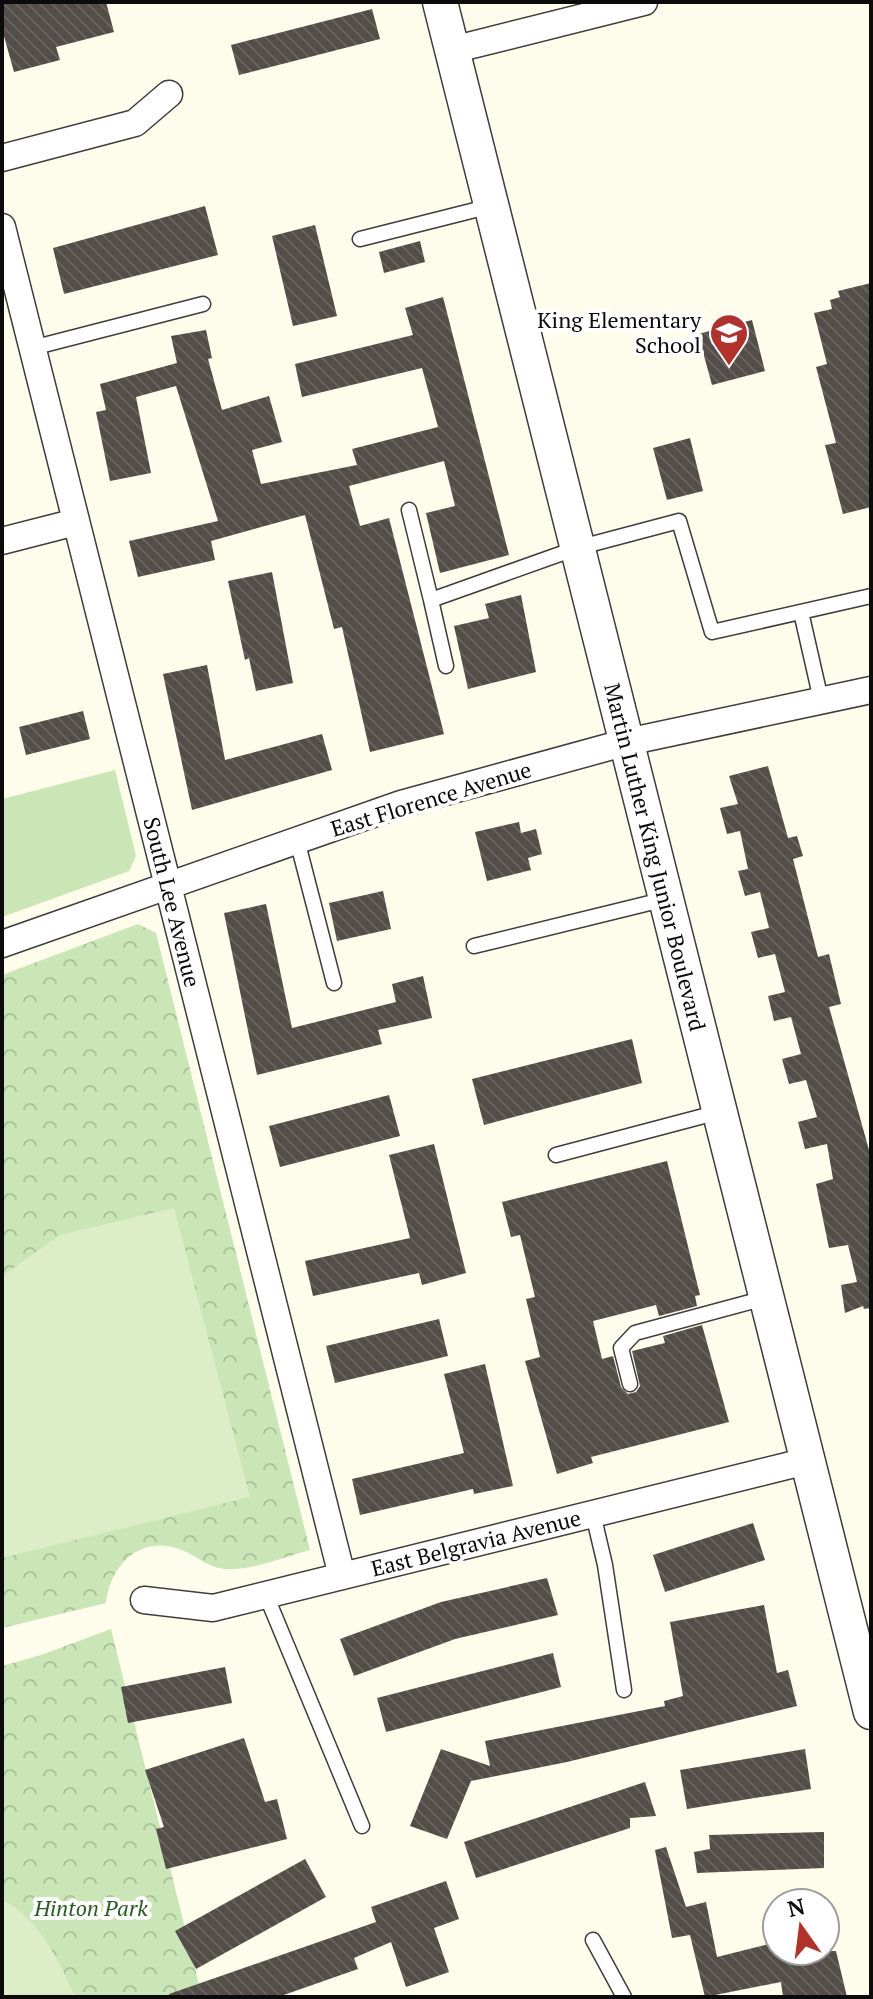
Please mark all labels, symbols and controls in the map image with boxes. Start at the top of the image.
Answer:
place label: King Elementary School [537,305,702,359]
school or university icon: King Elementary School [708,312,750,367]
street label: Martin Luther King Junior Boulevard [598,680,713,1034]
street label: East Florence Avenue [327,754,535,843]
street label: South Lee Avenue [137,814,208,990]
street label: East Belgravia Avenue [368,1502,584,1583]
north arrow [761,1887,841,1967]
text: N [784,1891,808,1923]
park label: Hinton Park [33,1893,148,1922]

